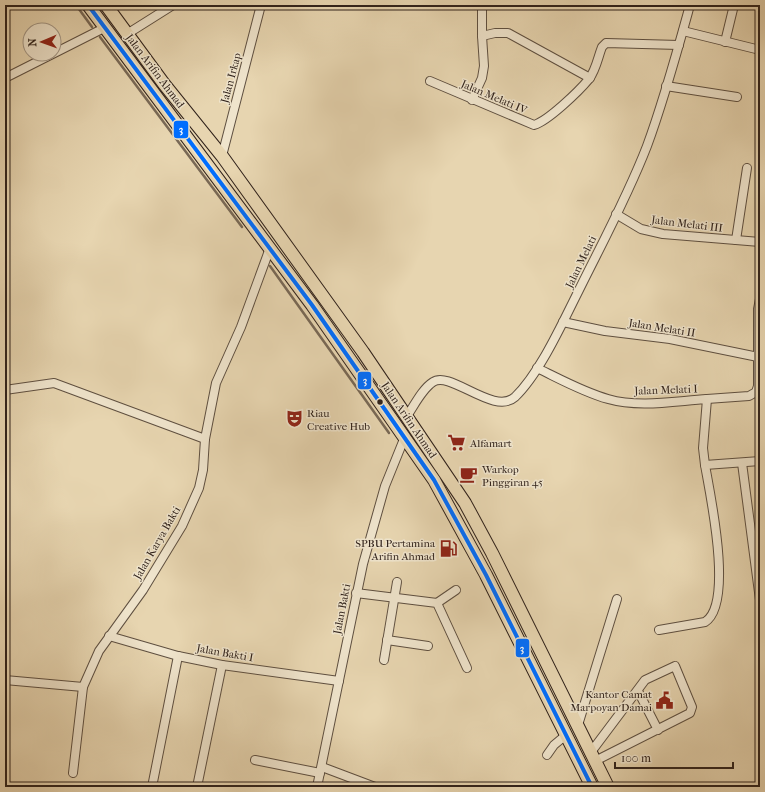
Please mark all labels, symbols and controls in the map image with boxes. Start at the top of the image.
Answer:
north arrow [22,22,62,62]
street label: Jalan Arifin Ahmad [122,31,188,111]
text: N [26,37,39,47]
street label: Jalan Irkap [218,51,244,105]
street label: Jalan Melati IV [458,77,530,117]
line badge: 3 [173,120,189,139]
text: 3 [179,123,184,136]
street label: Jalan Melati III [650,213,724,235]
street label: Jalan Melati [562,233,600,291]
street label: Jalan Melati II [627,316,697,340]
line badge: 3 [357,371,372,390]
text: 3 [363,374,368,387]
street label: Jalan Arifin Ahmad [378,379,440,462]
street label: Jalan Melati I [633,382,698,398]
unlabelled marker [375,397,385,407]
place label: Riau Creative Hub [307,407,370,433]
theatre icon: Riau Creative Hub [284,409,304,429]
supermarket icon: Alfamart [447,433,467,453]
place label: Alfamart [469,437,512,450]
place label: Warkop Pinggiran 45 [481,463,543,489]
cafe icon: Warkop Pinggiran 45 [459,465,479,485]
street label: Jalan Karya Bakti [130,504,184,583]
place label: SPBU Pertamina Arifin Ahmad [355,537,436,563]
fuel station icon: SPBU Pertamina Arifin Ahmad [438,539,458,559]
street label: Jalan Bakti [331,582,353,636]
line badge: 3 [515,638,530,658]
street label: Jalan Bakti I [195,641,255,665]
text: 3 [520,642,525,655]
place label: Kantor Camat Marpoyan Damai [570,688,653,714]
public building icon: Kantor Camat Marpoyan Damai [655,690,675,710]
scale bar [615,744,733,770]
text: 100 m [621,751,651,765]

